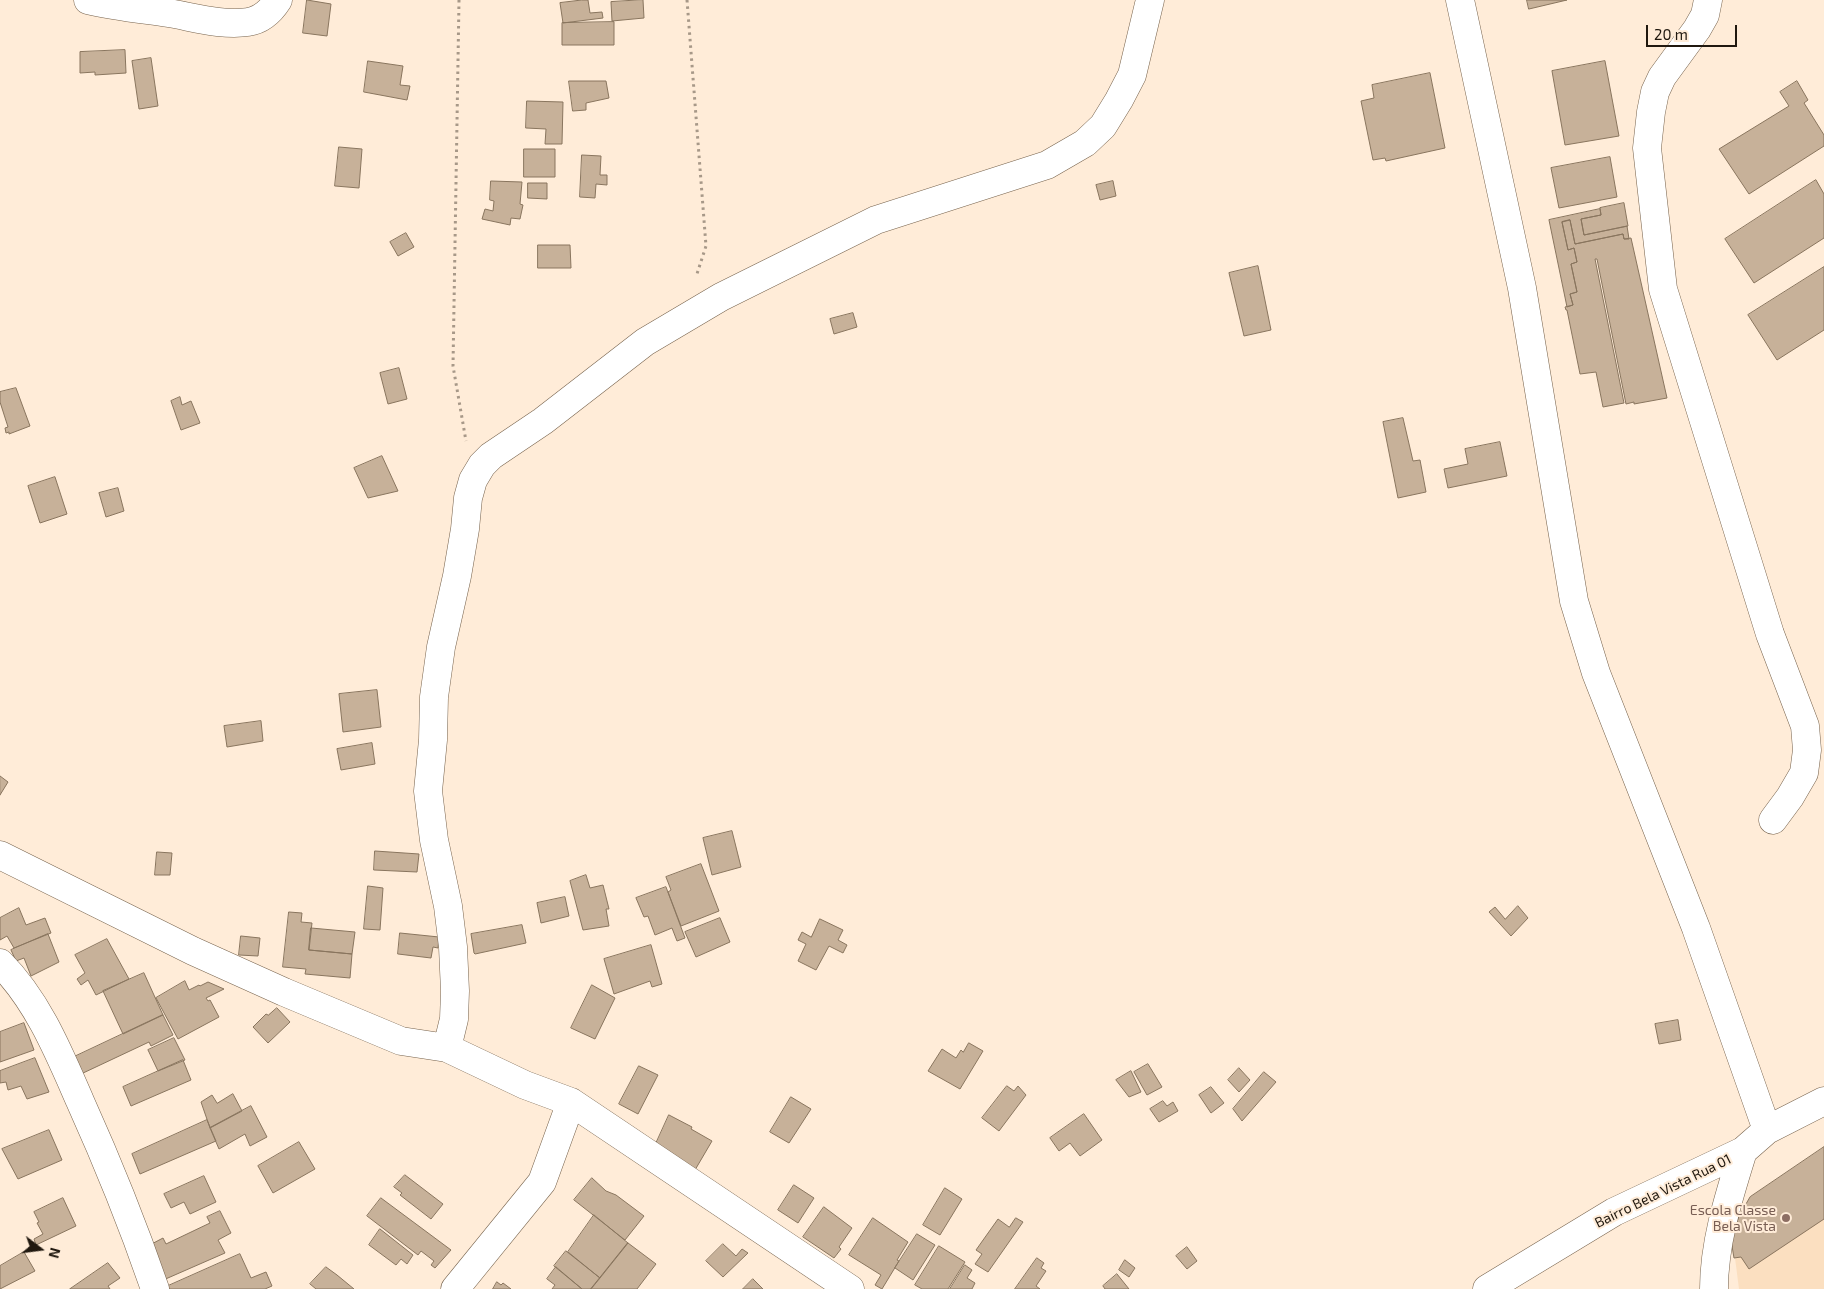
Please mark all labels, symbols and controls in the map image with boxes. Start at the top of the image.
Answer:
scale bar [1649,15,1740,47]
text: 20 m [1654,25,1688,43]
street label: Bairro Bela Vista Rua 01 [1592,1151,1734,1231]
place label: Escola Classe Bela Vista [1690,1202,1776,1234]
marker: Escola Classe Bela Vista [1780,1212,1792,1224]
north arrow [15,1224,65,1274]
text: N [45,1246,64,1260]

